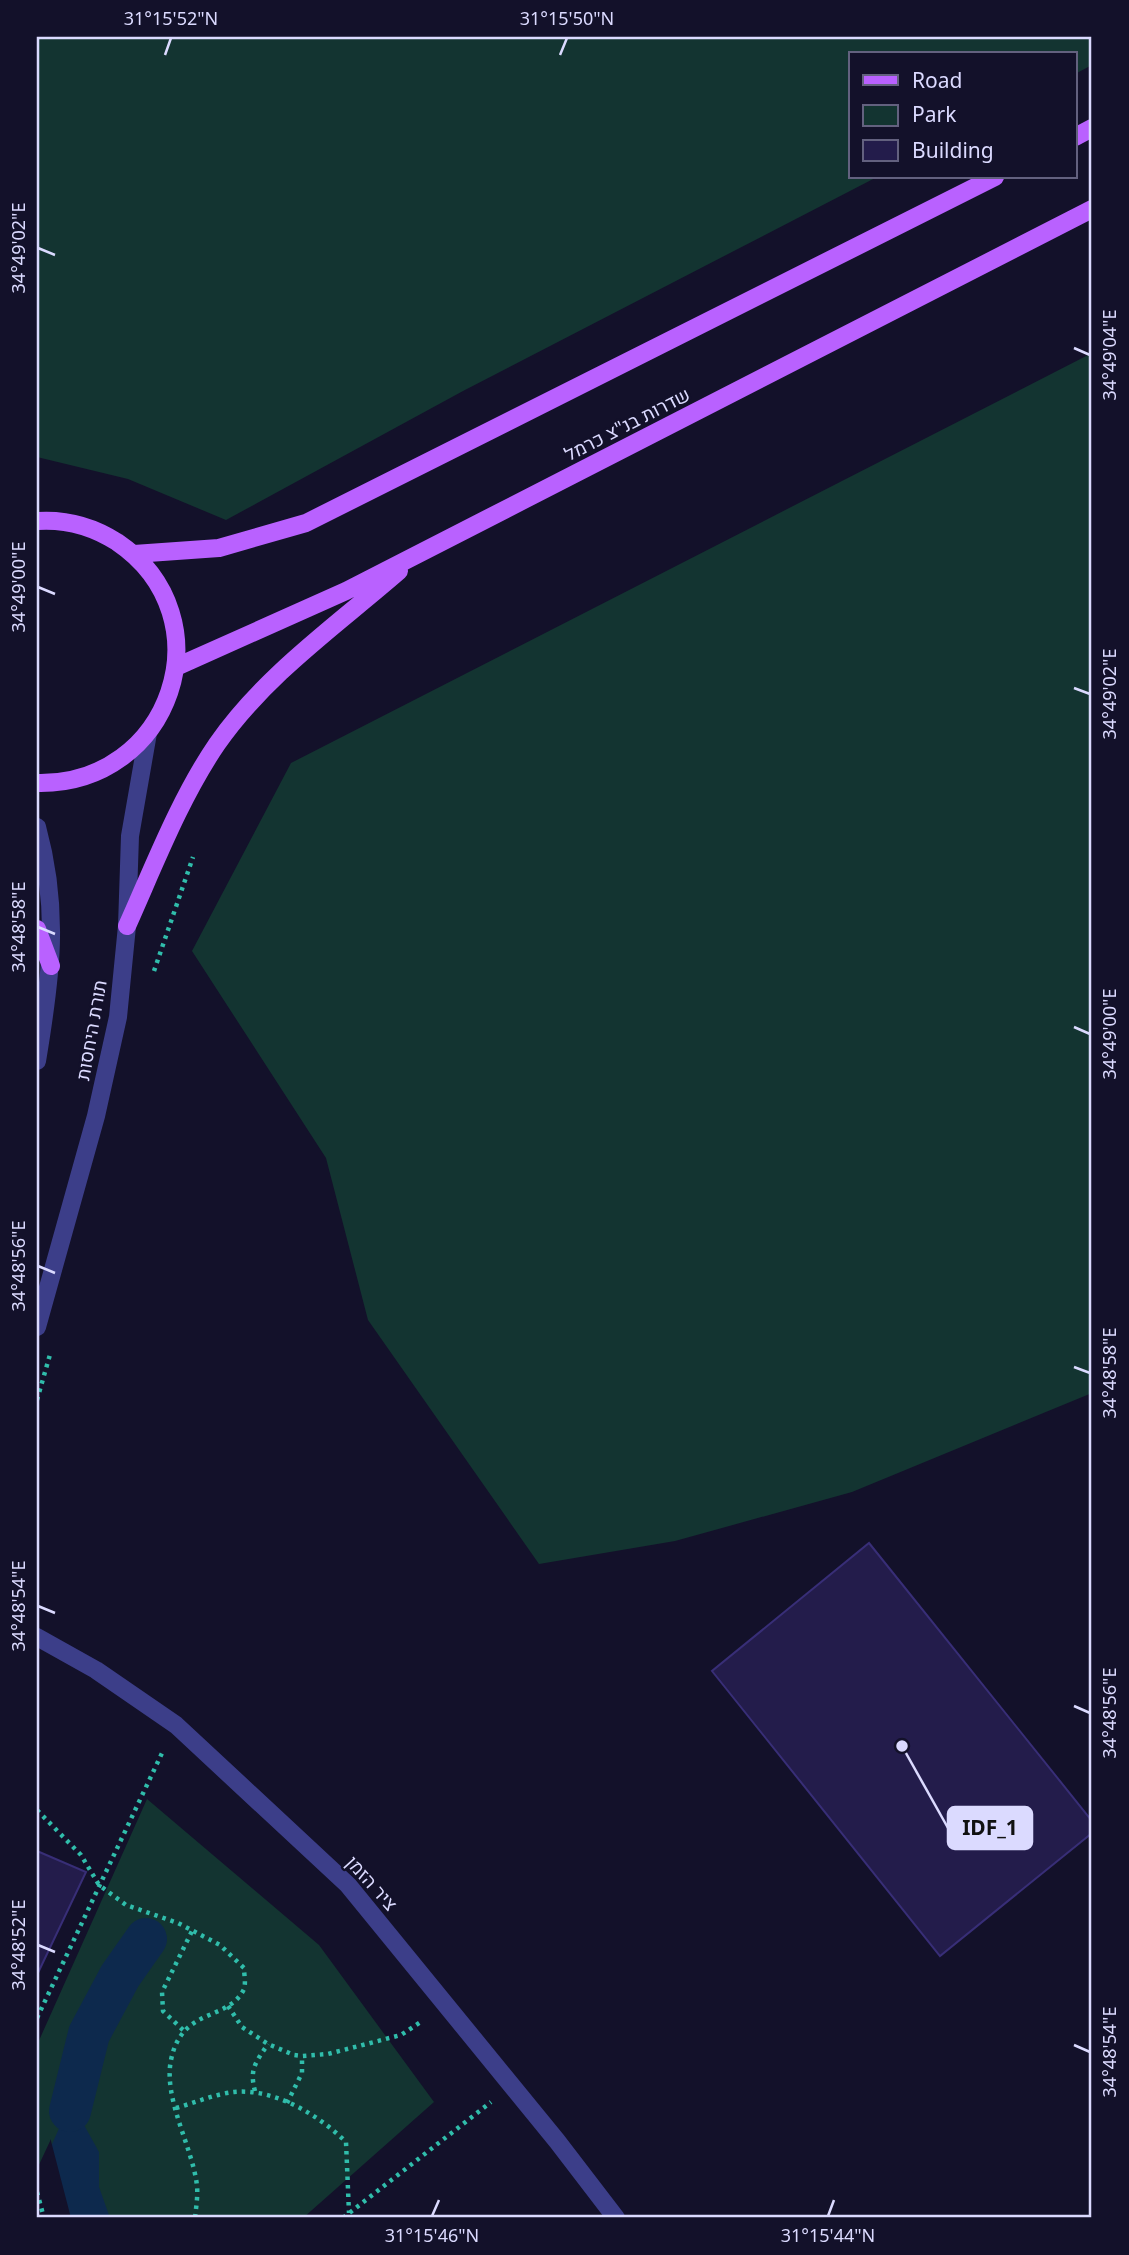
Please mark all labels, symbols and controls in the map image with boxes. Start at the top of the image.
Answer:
text: 31°15'52"N [124,6,218,30]
text: 31°15'50"N [520,6,614,30]
legend [849,52,1076,178]
text: Road [912,66,962,94]
text: Park [912,100,957,128]
text: Building [912,136,994,164]
text: 34°49'02"E [6,203,30,293]
text: 34°49'04"E [1097,310,1121,400]
street label: שדרות בנ"צ כרמל [560,381,694,467]
text: 34°49'00"E [6,542,30,632]
text: 34°49'02"E [1097,649,1121,739]
text: 34°48'58"E [6,882,30,972]
street label: תורת היחסות [69,978,113,1082]
text: 34°49'00"E [1097,989,1121,1079]
text: 34°48'56"E [6,1221,30,1311]
text: 34°48'58"E [1097,1328,1121,1418]
text: 34°48'54"E [6,1561,30,1651]
text: 34°48'56"E [1097,1668,1121,1758]
callout: IDF_1 [948,1807,1032,1849]
text: IDF_1 [962,1813,1018,1841]
street label: ציר הזמן [340,1850,404,1916]
text: 34°48'52"E [6,1900,30,1990]
text: 34°48'54"E [1097,2007,1121,2097]
text: 31°15'46"N [385,2223,479,2247]
text: 31°15'44"N [781,2223,875,2247]

